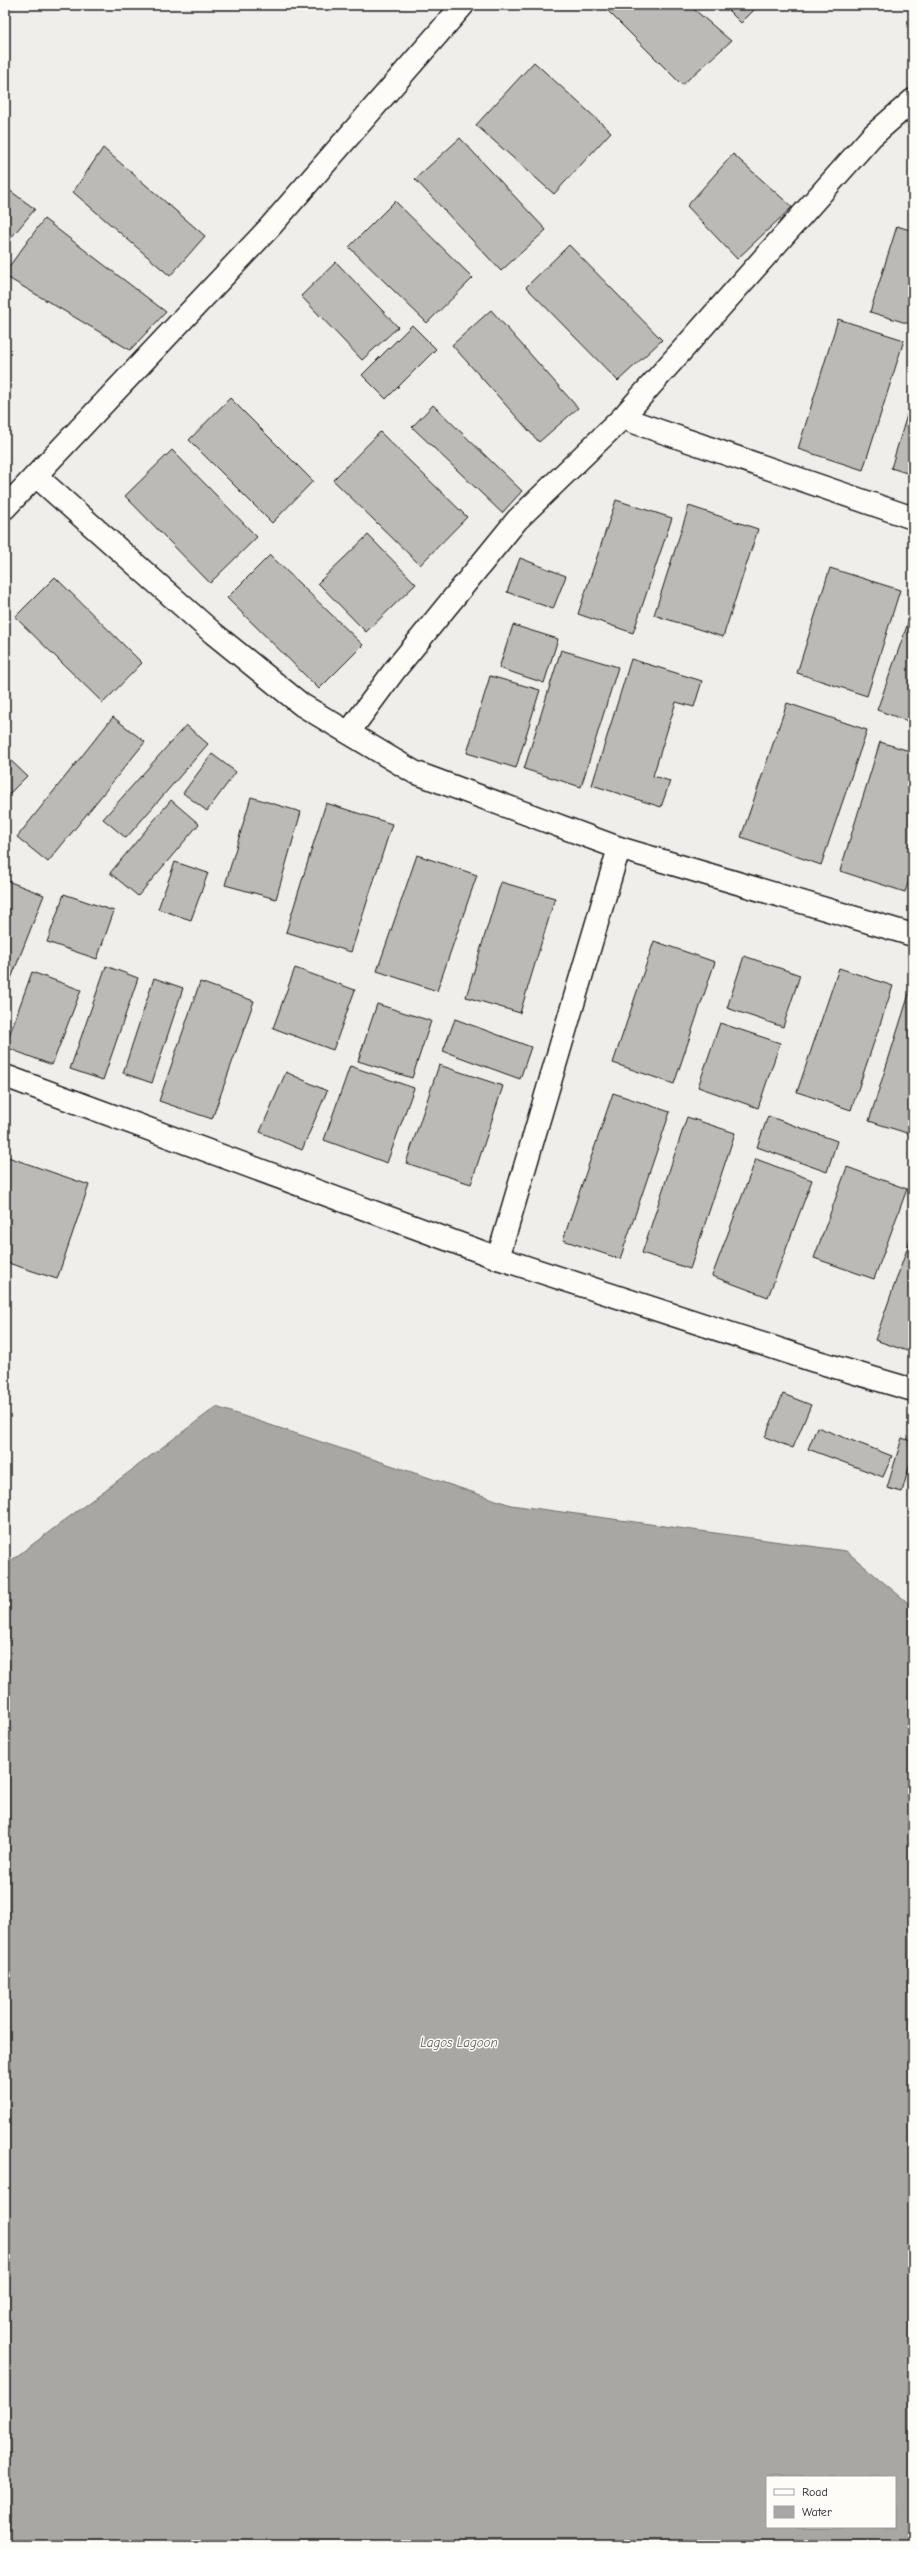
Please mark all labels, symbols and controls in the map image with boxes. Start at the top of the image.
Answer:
water label: Lagos Lagoon [420,2035,498,2050]
legend [766,2476,896,2528]
text: Road [802,2485,828,2499]
text: Water [802,2505,832,2519]

